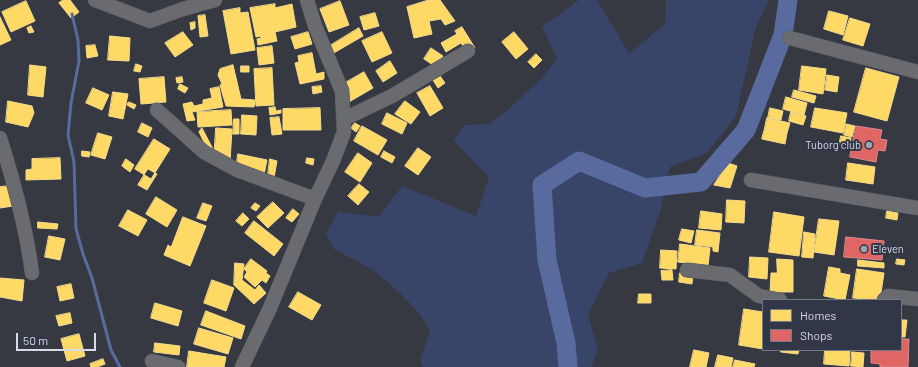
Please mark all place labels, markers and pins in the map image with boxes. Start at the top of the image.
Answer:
place label: Tuborg club [805,138,861,152]
marker: Tuborg club [864,140,874,150]
place label: Eleven [872,242,904,256]
marker: Eleven [859,244,869,254]

